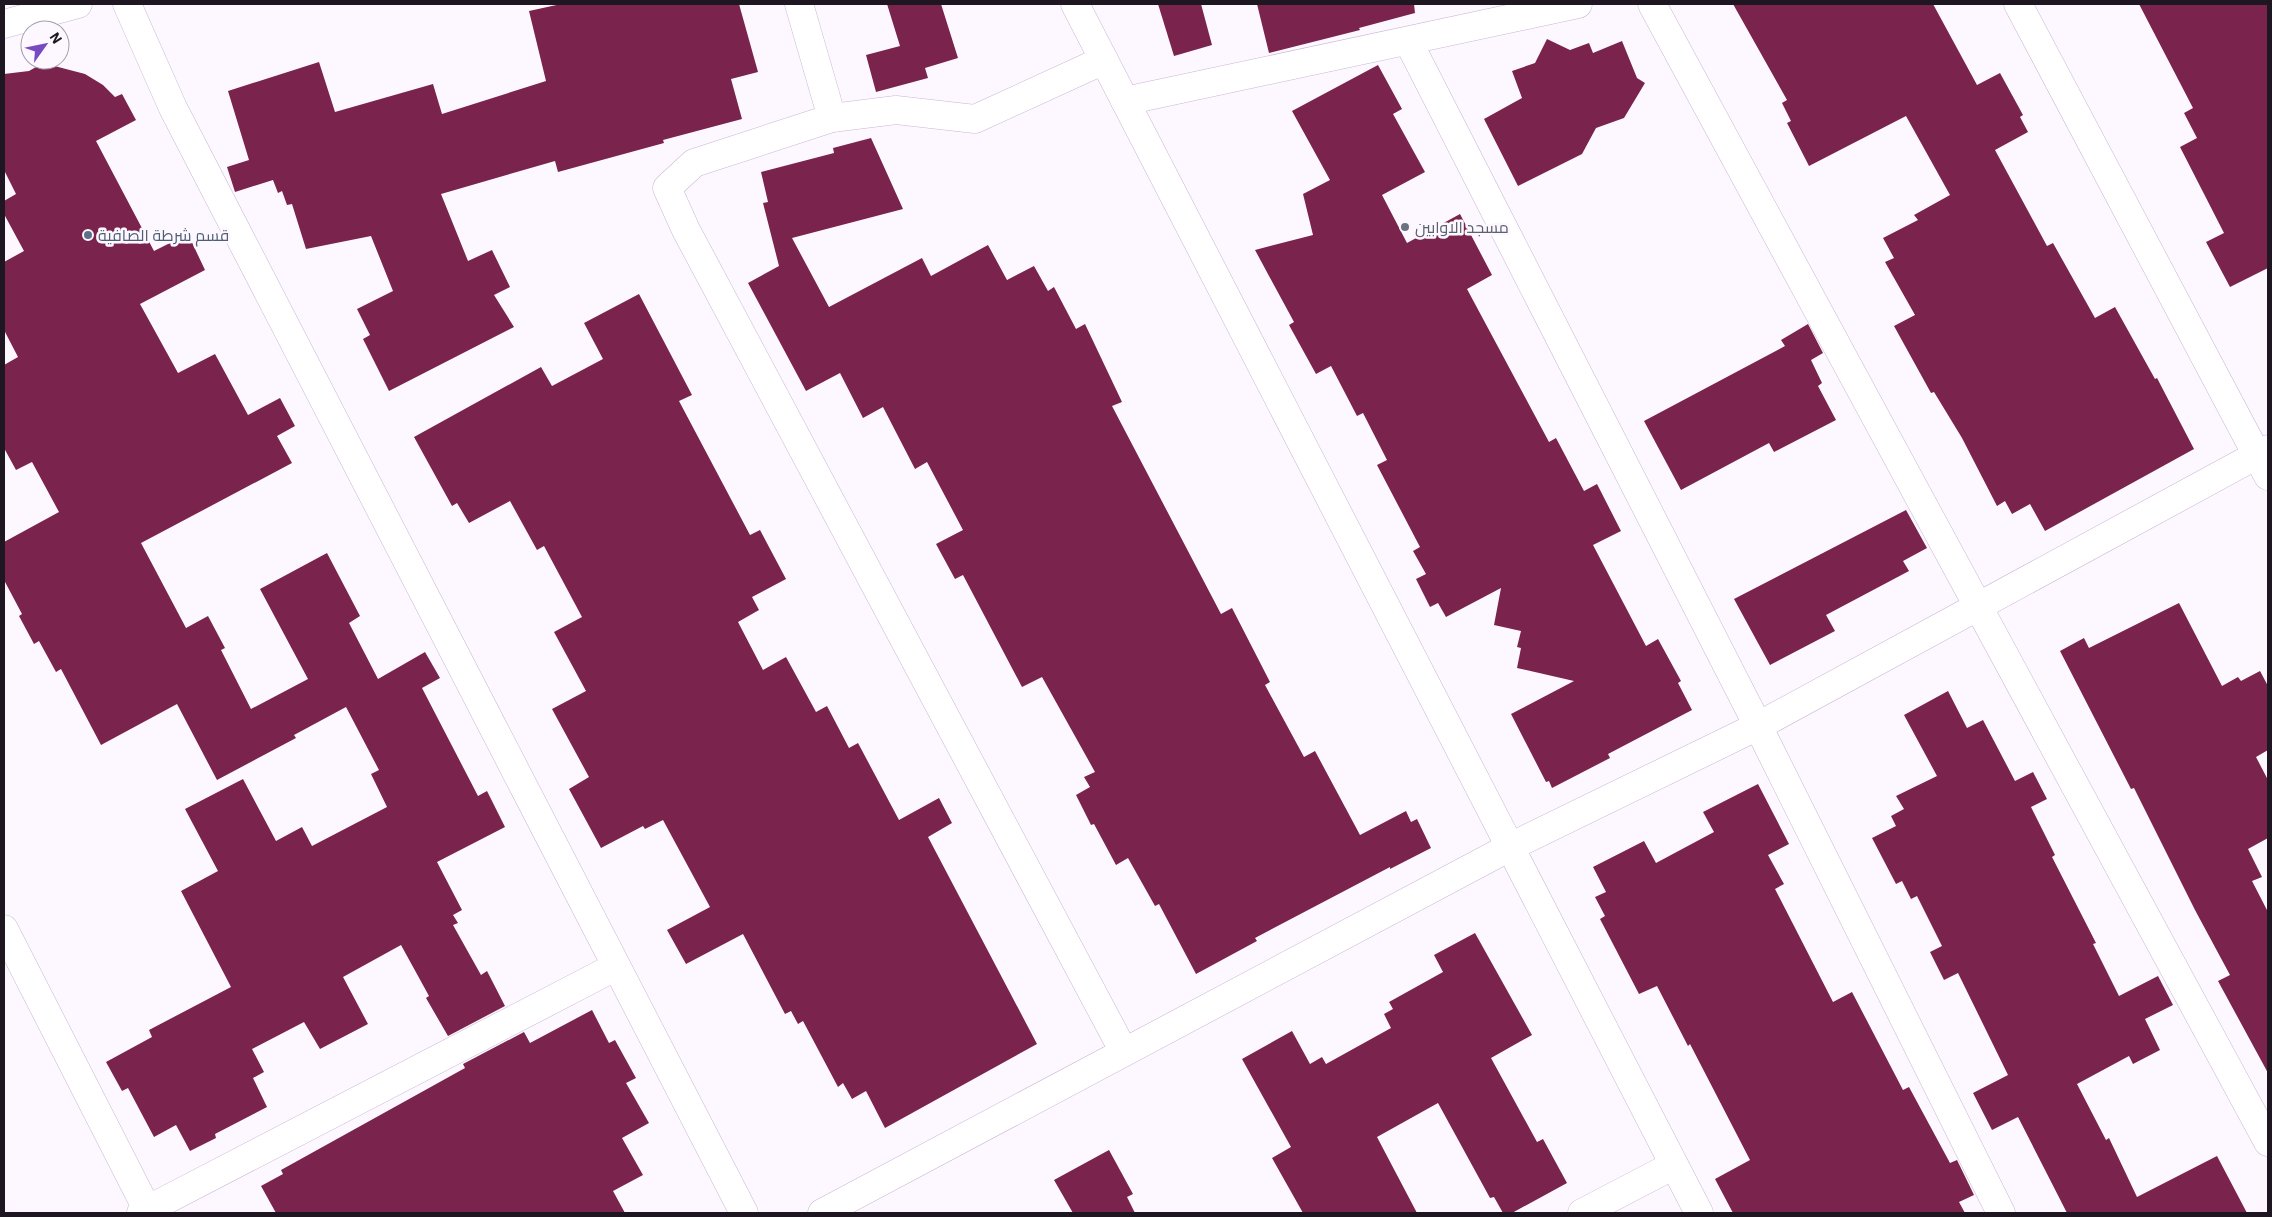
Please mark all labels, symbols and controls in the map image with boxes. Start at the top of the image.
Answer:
north arrow [20,20,70,70]
text: N [46,29,66,47]
place label: مسجد الاوابين [1415,217,1509,238]
marker: مسجد الاوابين [1399,221,1411,233]
place label: قسم شرطة الصافية [98,225,229,247]
marker: قسم شرطة الصافية [82,229,94,241]

